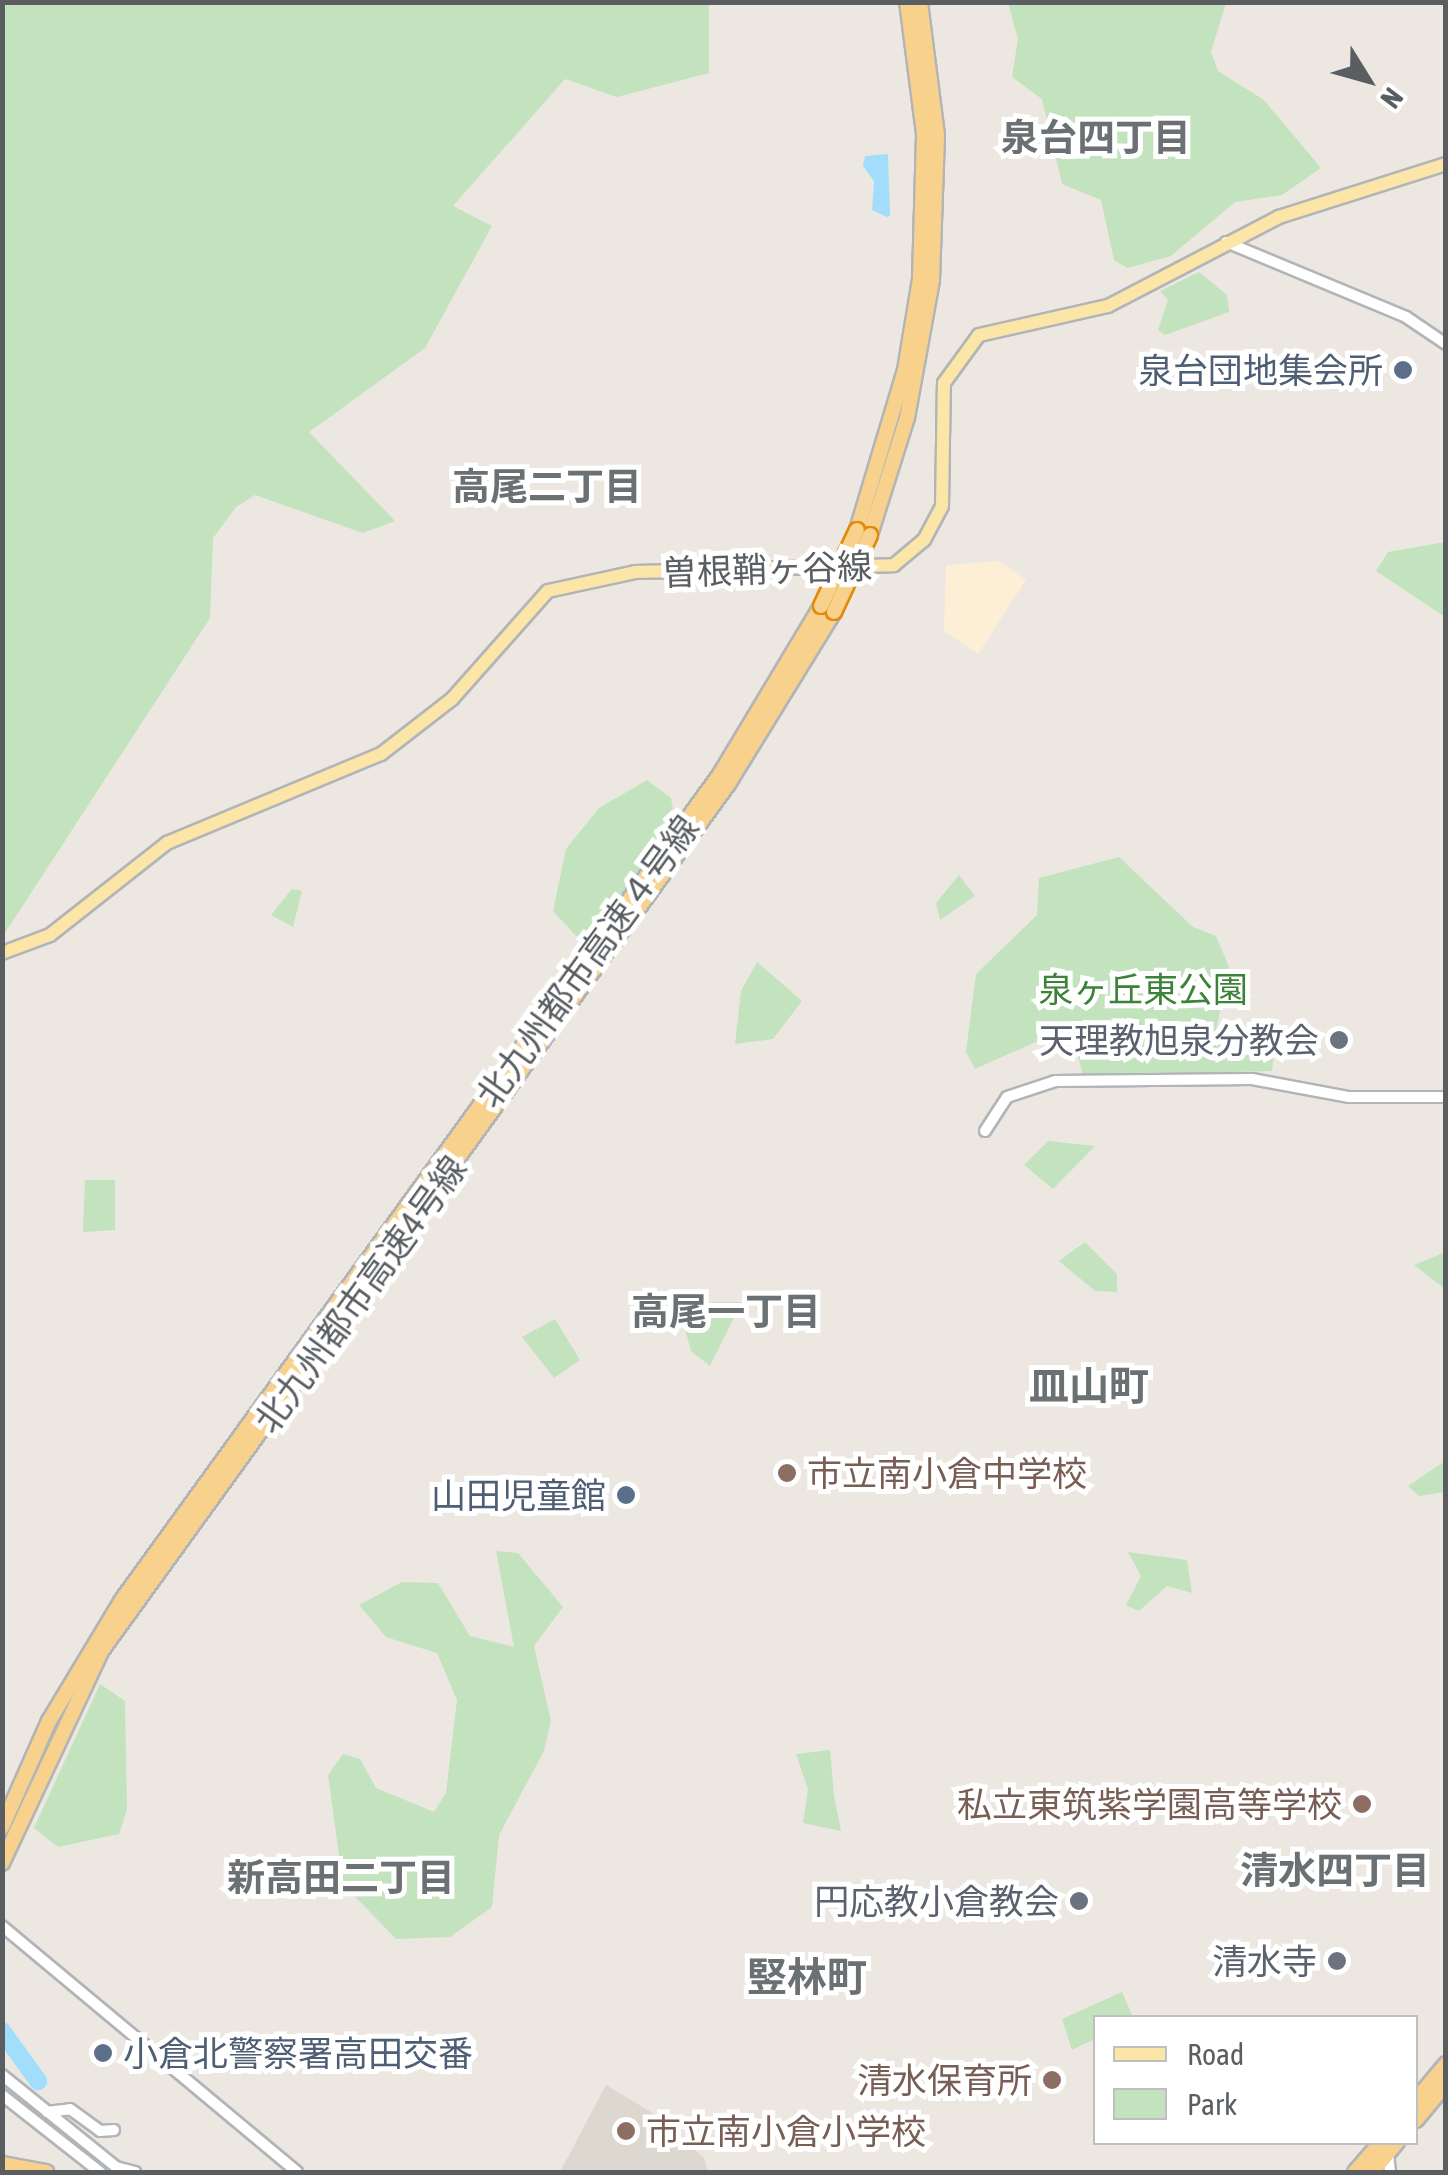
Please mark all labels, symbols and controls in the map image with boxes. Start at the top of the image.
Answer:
north arrow [1318,30,1418,130]
text: N [1374,82,1410,114]
district label: 泉台四丁目 [1001,115,1191,161]
place label: 泉台団地集会所 [1138,349,1383,391]
marker: 泉台団地集会所 [1392,359,1414,381]
district label: 高尾二丁目 [452,464,642,510]
street label: 曽根鞘ヶ谷線 [661,544,873,594]
street label: 北九州都市高速４号線 [467,807,707,1115]
park label: 泉ヶ丘東公園 [1038,968,1248,1010]
place label: 天理教旭泉分教会 [1039,1019,1319,1061]
marker: 天理教旭泉分教会 [1328,1029,1350,1051]
street label: 北九州都市高速4号線 [246,1148,474,1440]
district label: 高尾一丁目 [631,1289,821,1335]
district label: 皿山町 [1029,1362,1149,1410]
place label: 市立南小倉中学校 [807,1452,1087,1494]
marker: 市立南小倉中学校 [776,1462,798,1484]
place label: 山田児童館 [431,1474,606,1516]
marker: 山田児童館 [615,1484,637,1506]
place label: 私立東筑紫学園高等学校 [957,1783,1342,1825]
marker: 私立東筑紫学園高等学校 [1351,1793,1373,1815]
district label: 清水四丁目 [1240,1848,1430,1894]
district label: 新高田二丁目 [227,1855,455,1901]
place label: 円応教小倉教会 [814,1880,1059,1922]
marker: 円応教小倉教会 [1068,1890,1090,1912]
place label: 清水寺 [1212,1940,1317,1982]
marker: 清水寺 [1326,1950,1348,1972]
district label: 竪林町 [747,1953,867,2001]
legend [1093,2015,1418,2145]
place label: 小倉北警察署高田交番 [123,2032,473,2074]
text: Road [1187,2037,1244,2071]
marker: 小倉北警察署高田交番 [92,2042,114,2064]
place label: 清水保育所 [857,2059,1032,2101]
marker: 清水保育所 [1041,2069,1063,2091]
text: Park [1187,2087,1237,2121]
place label: 市立南小倉小学校 [646,2110,926,2152]
marker: 市立南小倉小学校 [615,2120,637,2142]

